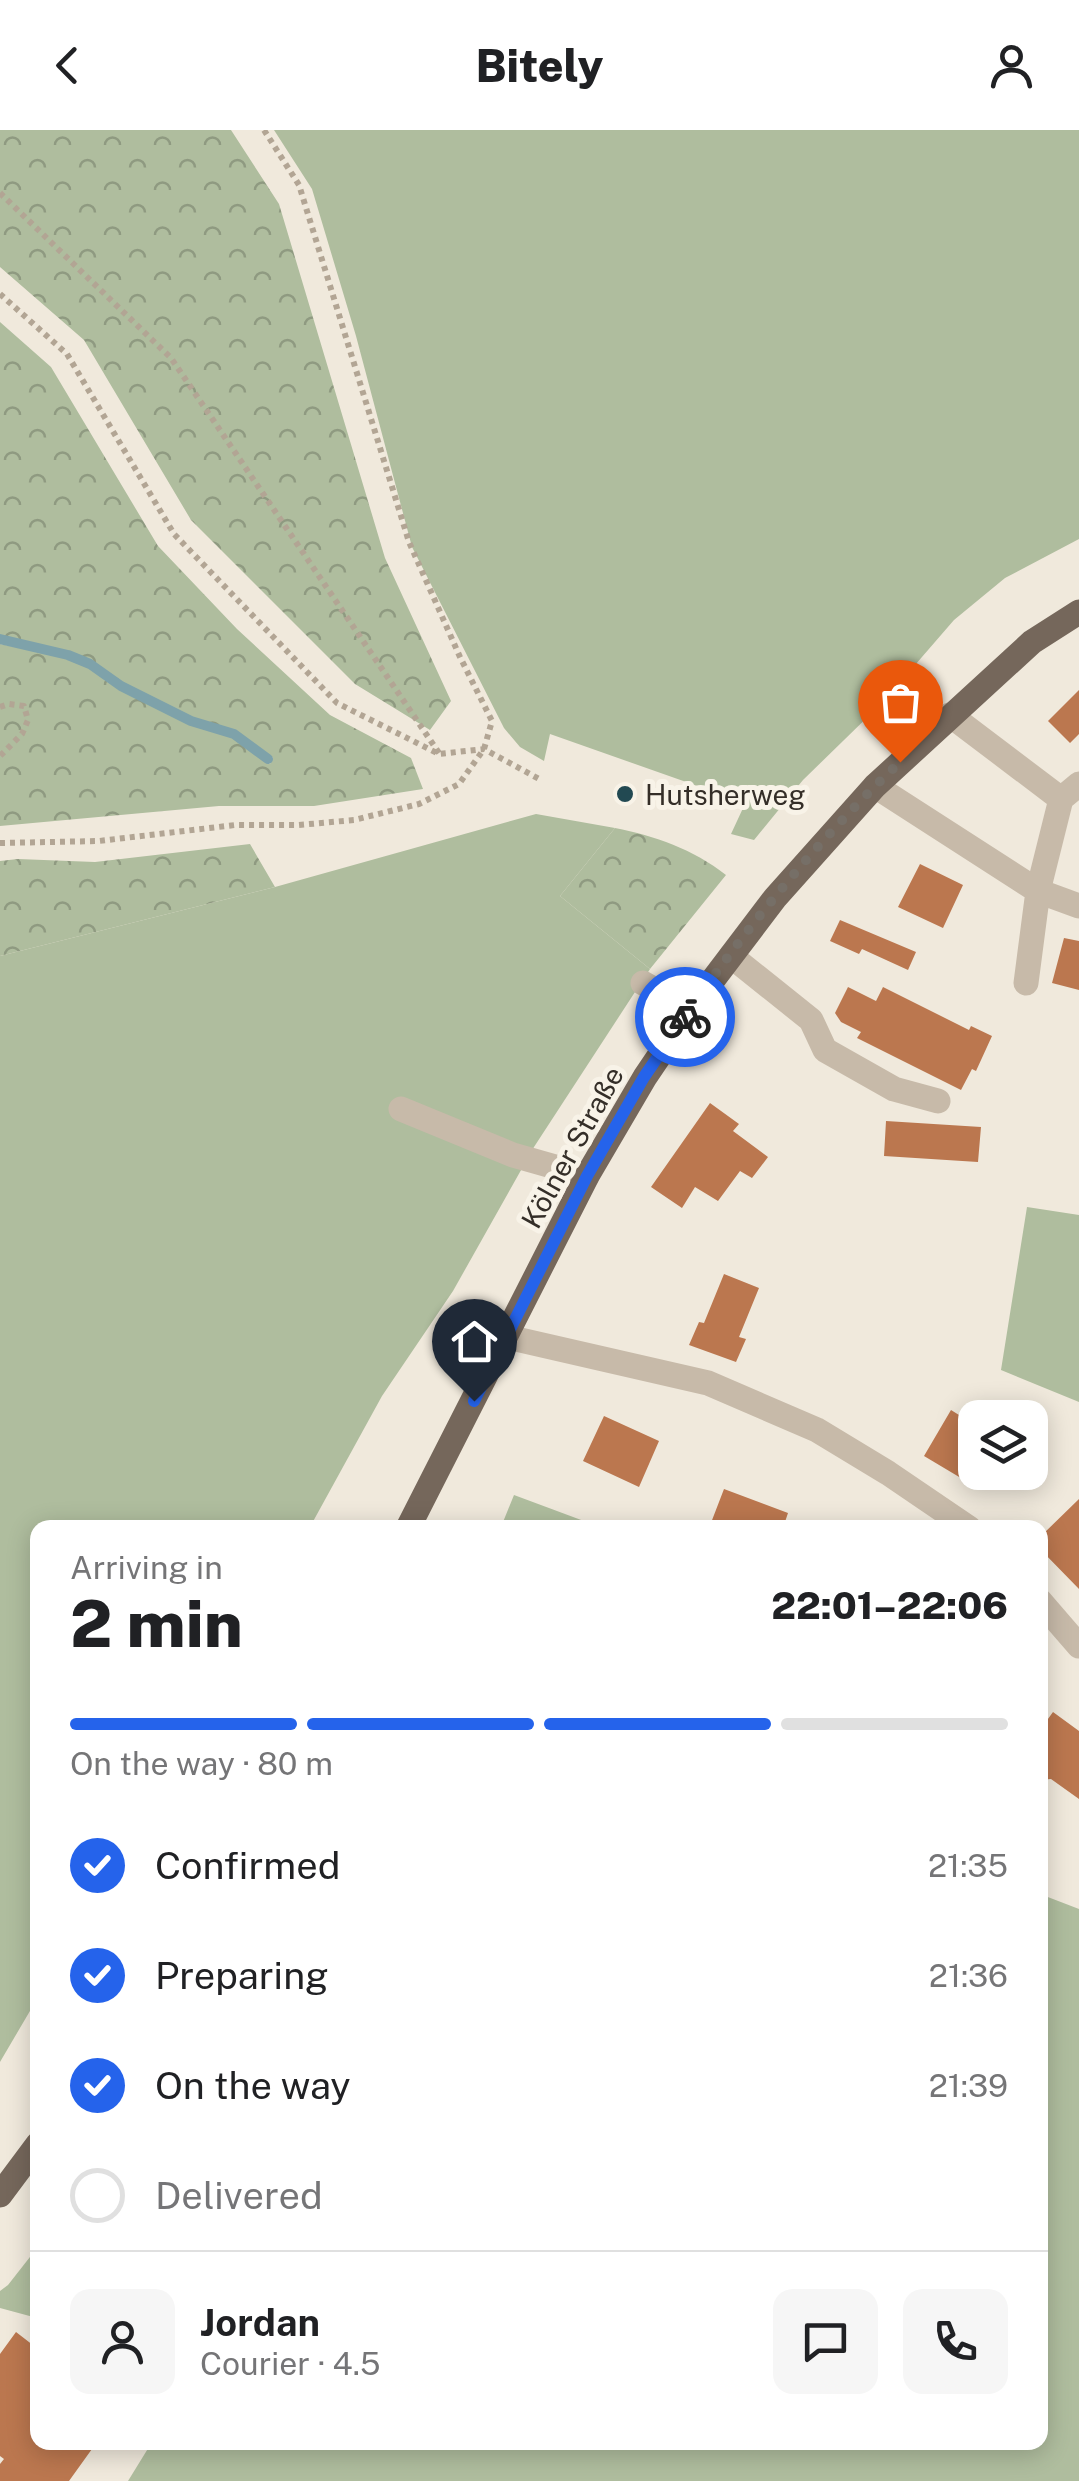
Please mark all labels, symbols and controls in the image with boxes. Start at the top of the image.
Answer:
icon: back [40,38,95,93]
icon: person [984,38,1039,93]
text: Bitely [475,39,604,92]
pin [858,660,943,763]
icon: bag [873,675,928,730]
place label: Hutsherweg [645,778,806,811]
marker: Hutsherweg [614,783,636,805]
courier [635,967,735,1067]
icon: bike [658,990,713,1045]
street label: Kölner Straße [514,1060,630,1234]
pin [432,1299,517,1402]
icon: home [447,1314,502,1369]
map controls [958,1400,1048,1490]
button: layers [958,1400,1048,1490]
text: Arriving in [70,1549,223,1586]
text: 22:01–22:06 [771,1583,1008,1628]
text: 2 min [70,1585,243,1662]
text: On the way · 80 m [70,1745,333,1782]
icon: check [70,1838,125,1893]
text: Confirmed [155,1843,340,1888]
text: 21:35 [928,1847,1008,1884]
icon: check [70,1948,125,2003]
text: Preparing [155,1953,329,1998]
text: 21:36 [929,1957,1008,1994]
icon: check [70,2058,125,2113]
text: On the way [155,2063,351,2108]
text: 21:39 [929,2067,1008,2104]
text: Delivered [155,2173,323,2218]
button: person [70,2289,175,2394]
button: chat [773,2289,878,2394]
button: phone [903,2289,1008,2394]
text: Jordan [200,2300,320,2345]
text: Courier · 4.5 [200,2345,380,2382]

